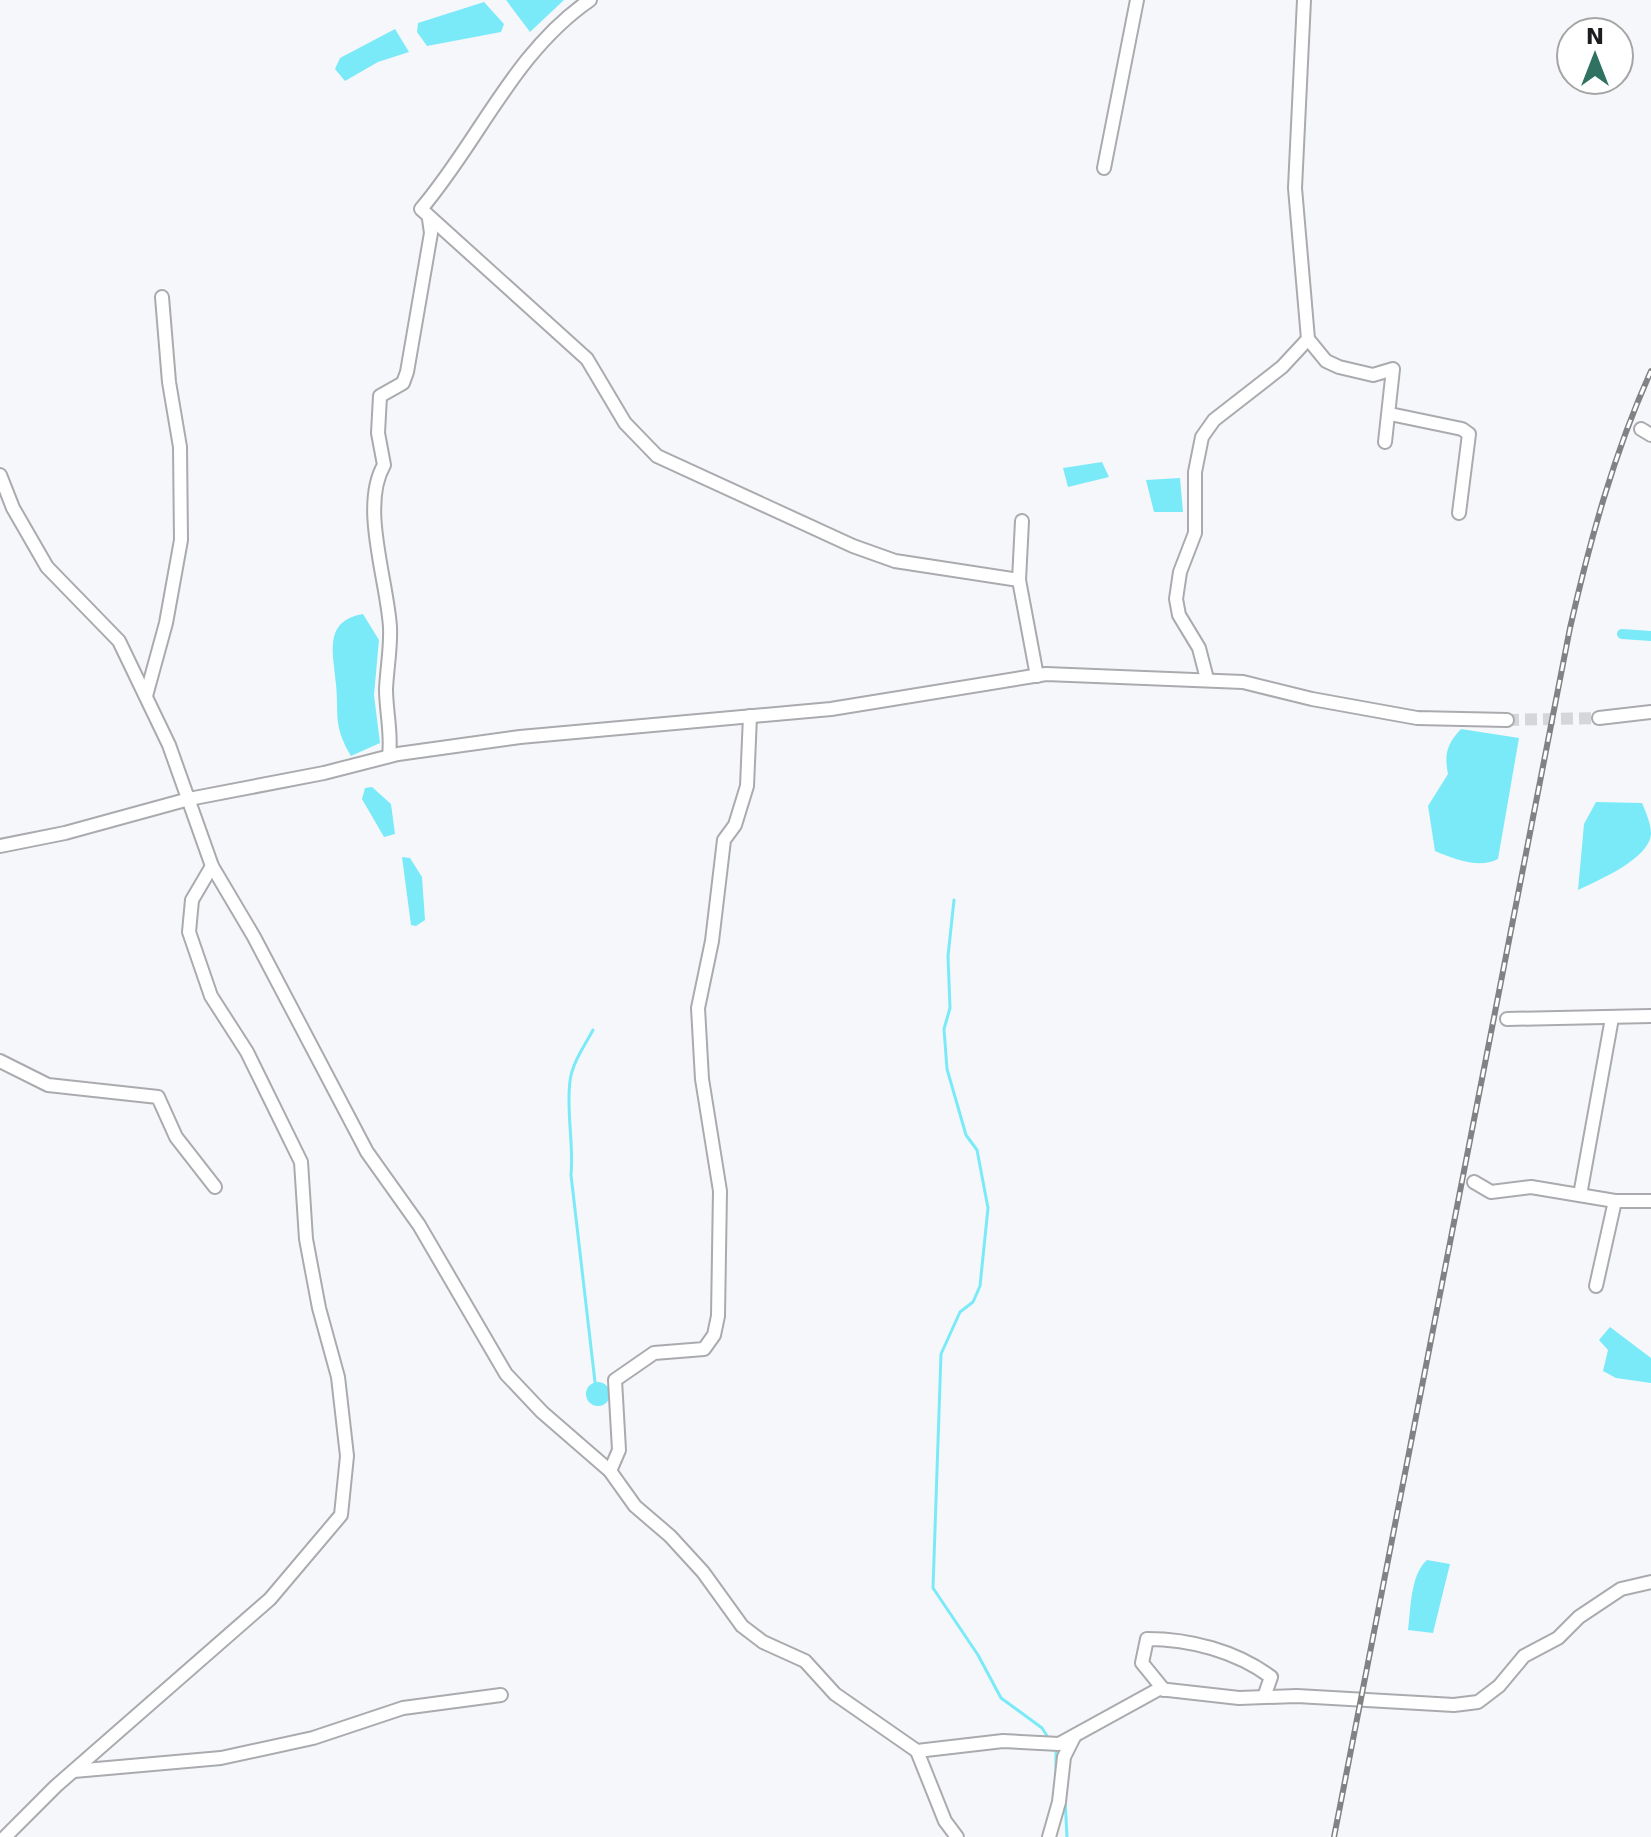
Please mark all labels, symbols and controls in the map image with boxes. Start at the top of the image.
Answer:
north arrow [1555,16,1635,96]
text: N [1586,24,1604,49]

